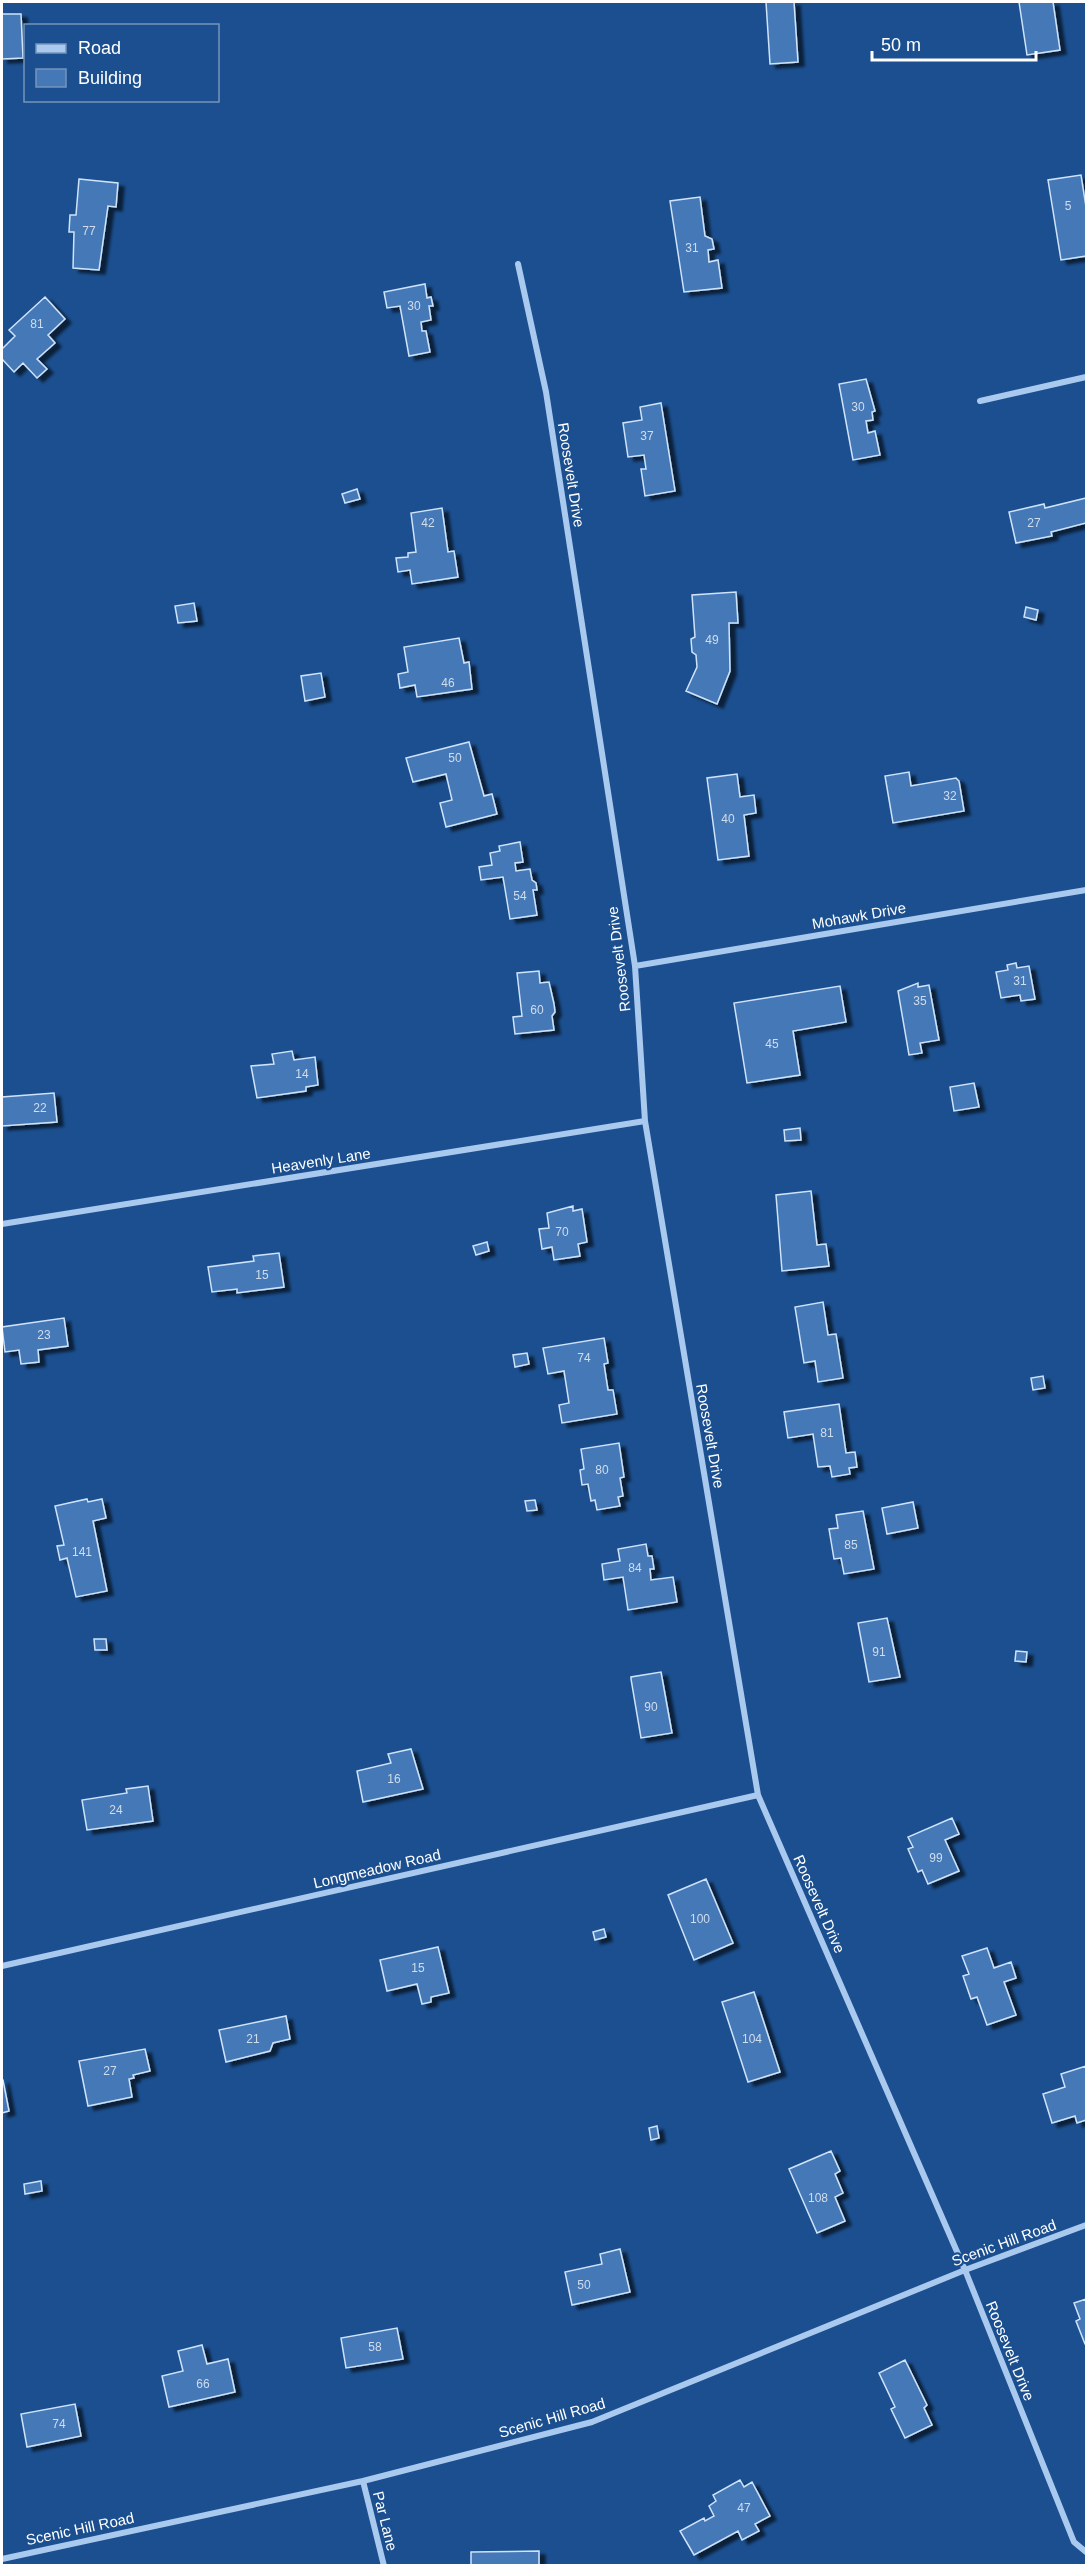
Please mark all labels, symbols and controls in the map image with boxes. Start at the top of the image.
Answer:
legend [24,24,219,102]
scale bar [872,24,1036,62]
text: 50 m [881,35,921,55]
text: Road [78,38,121,58]
text: Building [78,68,142,88]
house number: 5 [1065,199,1072,213]
house number: 77 [82,224,96,238]
house number: 31 [685,241,699,255]
house number: 30 [407,299,421,313]
house number: 81 [30,317,44,331]
house number: 30 [851,400,865,414]
street label: Roosevelt Drive [555,421,588,529]
house number: 37 [640,429,654,443]
house number: 42 [421,516,435,530]
house number: 27 [1027,516,1041,530]
house number: 49 [705,633,719,647]
house number: 46 [441,676,455,690]
house number: 50 [448,751,462,765]
house number: 32 [943,789,957,803]
house number: 40 [721,812,735,826]
house number: 54 [513,889,527,903]
street label: Mohawk Drive [811,899,907,932]
street label: Roosevelt Drive [604,905,633,1013]
house number: 31 [1013,974,1027,988]
house number: 35 [913,994,927,1008]
house number: 60 [530,1003,544,1017]
house number: 45 [765,1037,779,1051]
house number: 14 [295,1067,309,1081]
house number: 22 [33,1101,47,1115]
street label: Heavenly Lane [270,1144,372,1177]
house number: 70 [555,1225,569,1239]
house number: 15 [255,1268,269,1282]
house number: 23 [37,1328,51,1342]
house number: 74 [577,1351,591,1365]
street label: Roosevelt Drive [693,1382,728,1490]
house number: 81 [820,1426,834,1440]
house number: 80 [595,1463,609,1477]
house number: 85 [844,1538,858,1552]
house number: 141 [72,1545,92,1559]
house number: 84 [628,1561,642,1575]
house number: 91 [872,1645,886,1659]
house number: 90 [644,1700,658,1714]
house number: 16 [387,1772,401,1786]
house number: 24 [109,1803,123,1817]
street label: Longmeadow Road [312,1846,442,1891]
house number: 99 [929,1851,943,1865]
street label: Roosevelt Drive [790,1852,849,1956]
house number: 100 [690,1912,710,1926]
house number: 15 [411,1961,425,1975]
house number: 21 [246,2032,260,2046]
house number: 104 [742,2032,762,2046]
house number: 27 [103,2064,117,2078]
house number: 108 [808,2191,828,2205]
street label: Scenic Hill Road [949,2216,1058,2269]
house number: 50 [577,2278,591,2292]
street label: Roosevelt Drive [983,2299,1038,2403]
house number: 58 [368,2340,382,2354]
house number: 66 [196,2377,210,2391]
street label: Scenic Hill Road [497,2394,607,2441]
house number: 74 [52,2417,66,2431]
street label: Par Lane [370,2489,401,2552]
house number: 47 [737,2501,751,2515]
street label: Scenic Hill Road [24,2509,135,2548]

